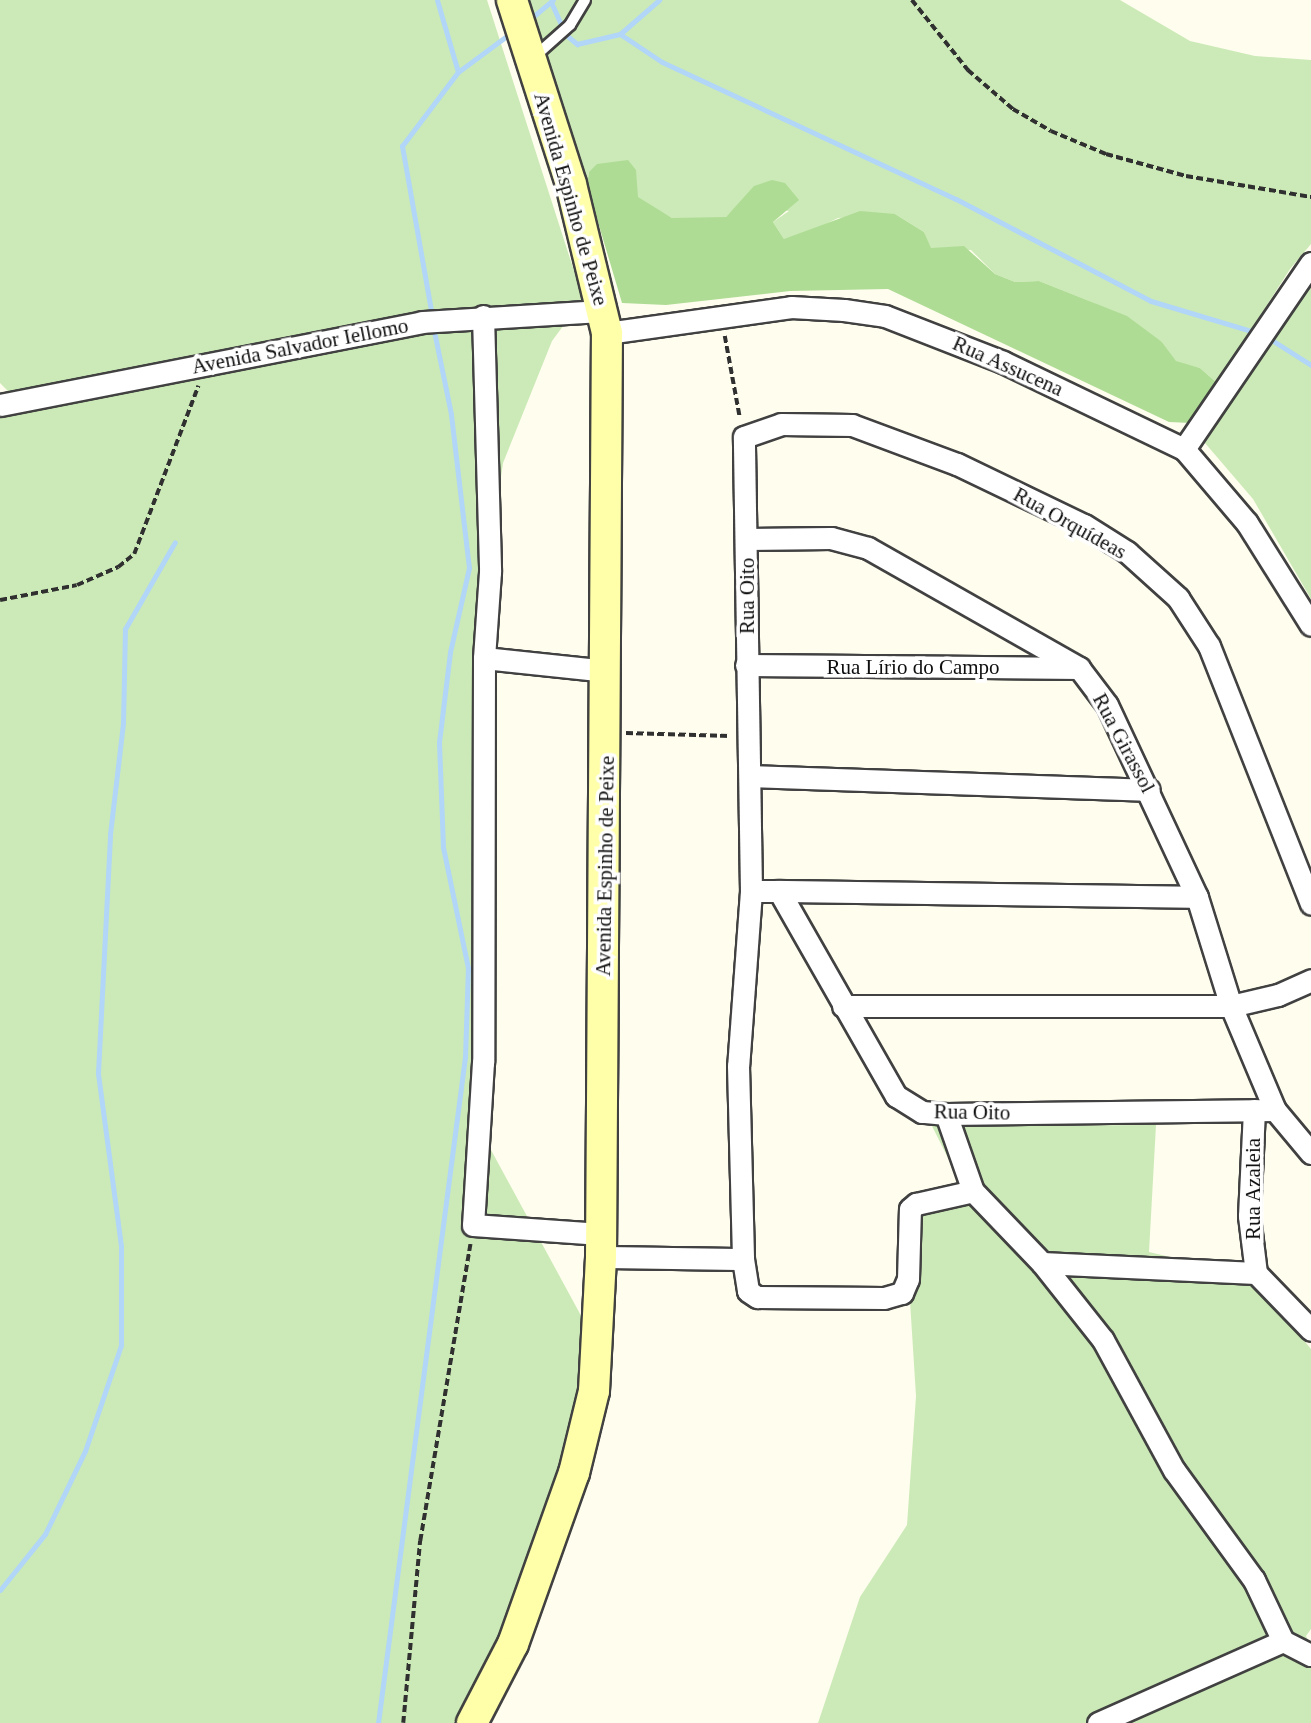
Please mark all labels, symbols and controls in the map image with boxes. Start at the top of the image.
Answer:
street label: Avenida Espinho de Peixe [528,89,614,309]
street label: Avenida Salvador Iellomo [190,313,410,379]
street label: Rua Assucena [948,330,1068,402]
street label: Rua Orquídeas [1009,482,1131,564]
street label: Rua Oito [734,558,760,634]
street label: Rua Lírio do Campo [826,654,1000,680]
street label: Rua Girassol [1087,689,1161,797]
street label: Avenida Espinho de Peixe [590,755,620,977]
street label: Rua Oito [934,1099,1010,1125]
street label: Rua Azaleia [1240,1137,1266,1241]

